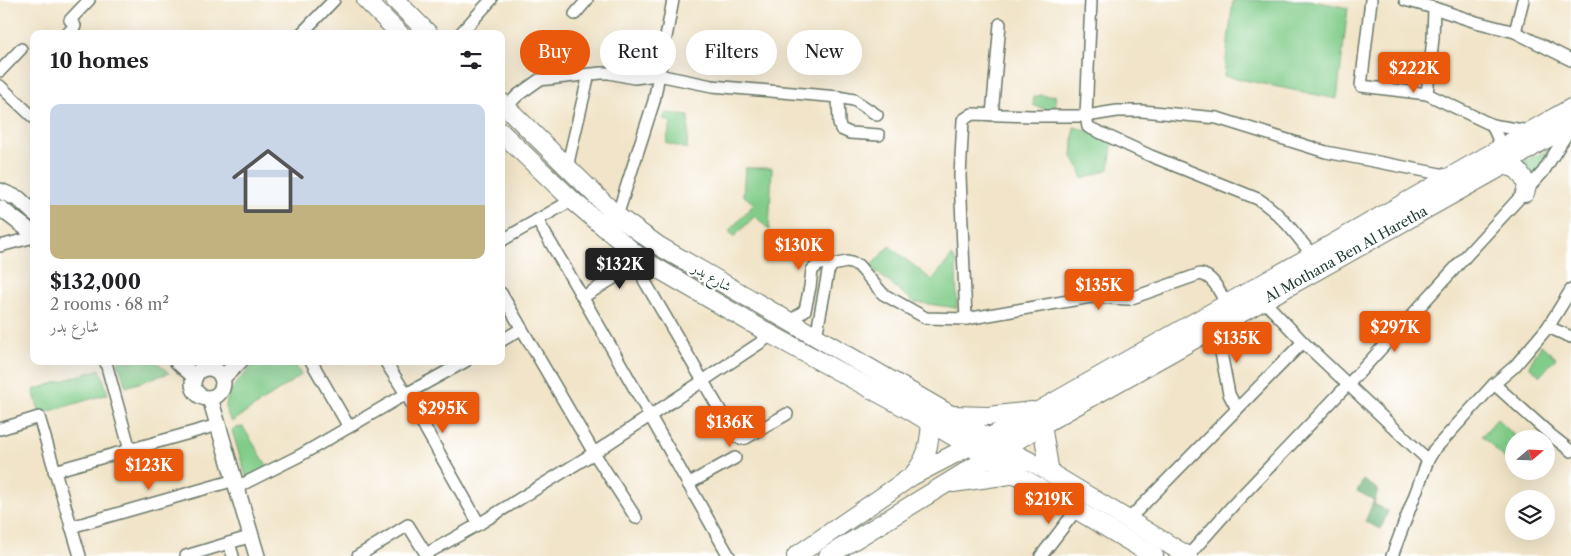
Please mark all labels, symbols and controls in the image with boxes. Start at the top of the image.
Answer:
chip: Buy [520,30,590,75]
chip: Rent [600,30,676,75]
chip: Filters [686,30,777,75]
chip: New [787,30,862,75]
icon: filters [457,46,485,74]
text: 10 homes [50,48,149,73]
pin: $222K [1379,52,1449,94]
text: $222K [1389,58,1439,78]
icon: home [223,136,313,226]
street label: Al Mothana Ben Al Haretha [1261,201,1431,307]
pin: $130K [764,228,834,271]
text: $130K [775,235,823,255]
pin: $132K [585,248,655,290]
text: $132K [596,254,644,274]
street label: شارع بدر [686,258,735,298]
pin: $135K [1064,268,1134,311]
text: $132,000 [50,269,141,294]
text: $135K [1076,275,1122,295]
text: 2 rooms · 68 m² [50,294,169,314]
pin: $297K [1360,310,1430,353]
text: شارع بدر [50,316,99,336]
text: $297K [1370,317,1420,337]
pin: $135K [1202,322,1272,364]
text: $135K [1214,328,1260,348]
pin: $295K [408,392,478,434]
text: $295K [418,398,468,418]
pin: $136K [695,406,765,448]
text: $136K [706,412,754,432]
north arrow [1505,430,1555,480]
map controls [1505,430,1555,540]
pin: $123K [114,448,184,491]
text: $123K [125,455,173,475]
pin: $219K [1014,482,1084,525]
text: $219K [1025,489,1073,509]
button: layers [1505,490,1555,540]

